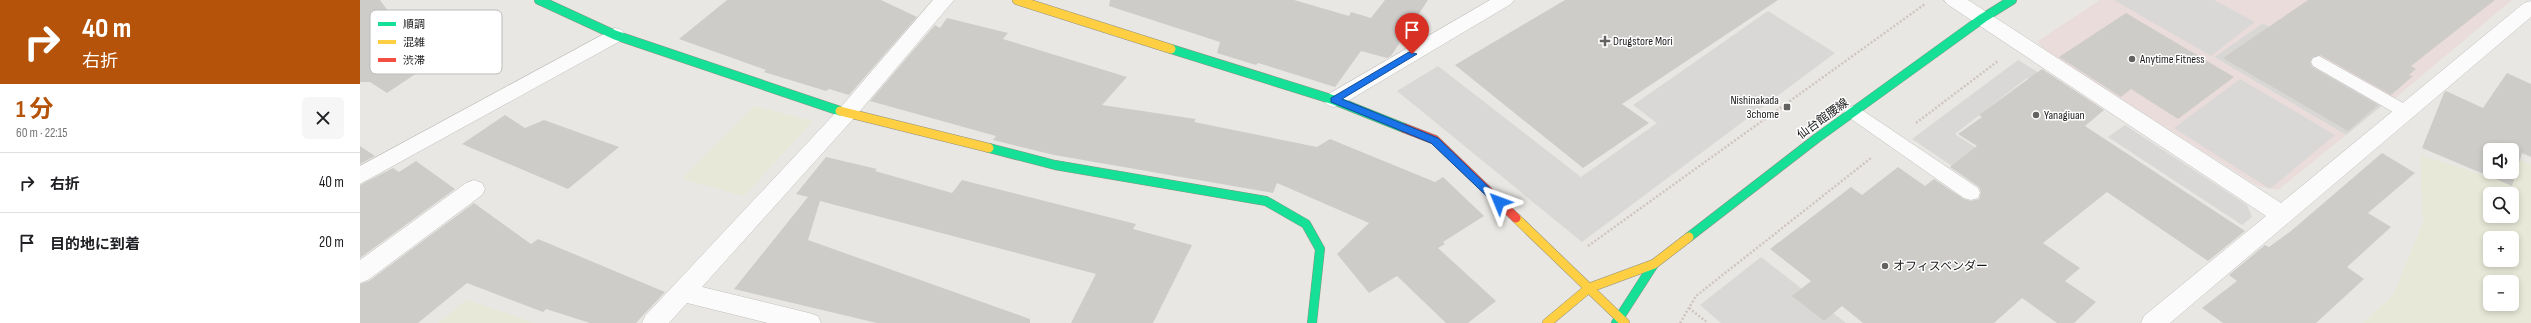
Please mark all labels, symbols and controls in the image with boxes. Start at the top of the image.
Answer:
legend [370,10,502,74]
text: 40 m [82,12,131,45]
pin [1395,13,1429,54]
icon: right [16,16,68,68]
text: 順調 [403,18,425,31]
icon: arrive [1401,19,1423,41]
place label: Drugstore Mori [1613,34,1673,49]
text: 混雑 [403,36,425,49]
marker: Drugstore Mori [1600,36,1610,46]
text: 右折 [82,51,118,72]
place label: Anytime Fitness [2139,52,2205,67]
text: 渋滞 [403,54,425,67]
marker: Anytime Fitness [2127,54,2137,64]
place label: Nishinakada 3chome [1730,93,1779,122]
text: 1 分 [16,95,53,124]
street label: 仙台館腰線 [1794,95,1852,143]
button: close [302,97,344,139]
marker: Nishinakada 3chome [1782,102,1792,112]
place label: Yanagiuan [2044,108,2085,123]
marker: Yanagiuan [2031,110,2041,120]
text: 60 m · 22:15 [16,125,68,141]
map controls [2483,143,2519,311]
button: sound [2483,143,2519,179]
icon: right [16,172,38,194]
text: 40 m [319,173,344,192]
text: 右折 [50,175,80,194]
position arrow [1478,181,1520,223]
button: search [2483,187,2519,223]
button: + [2483,231,2519,267]
icon: arrive [16,232,38,254]
text: 20 m [319,233,344,252]
text: 目的地に到着 [50,235,140,254]
place label: オフィスベンダー [1893,259,1988,274]
marker: オフィスベンダー [1880,261,1890,271]
button: − [2483,275,2519,311]

